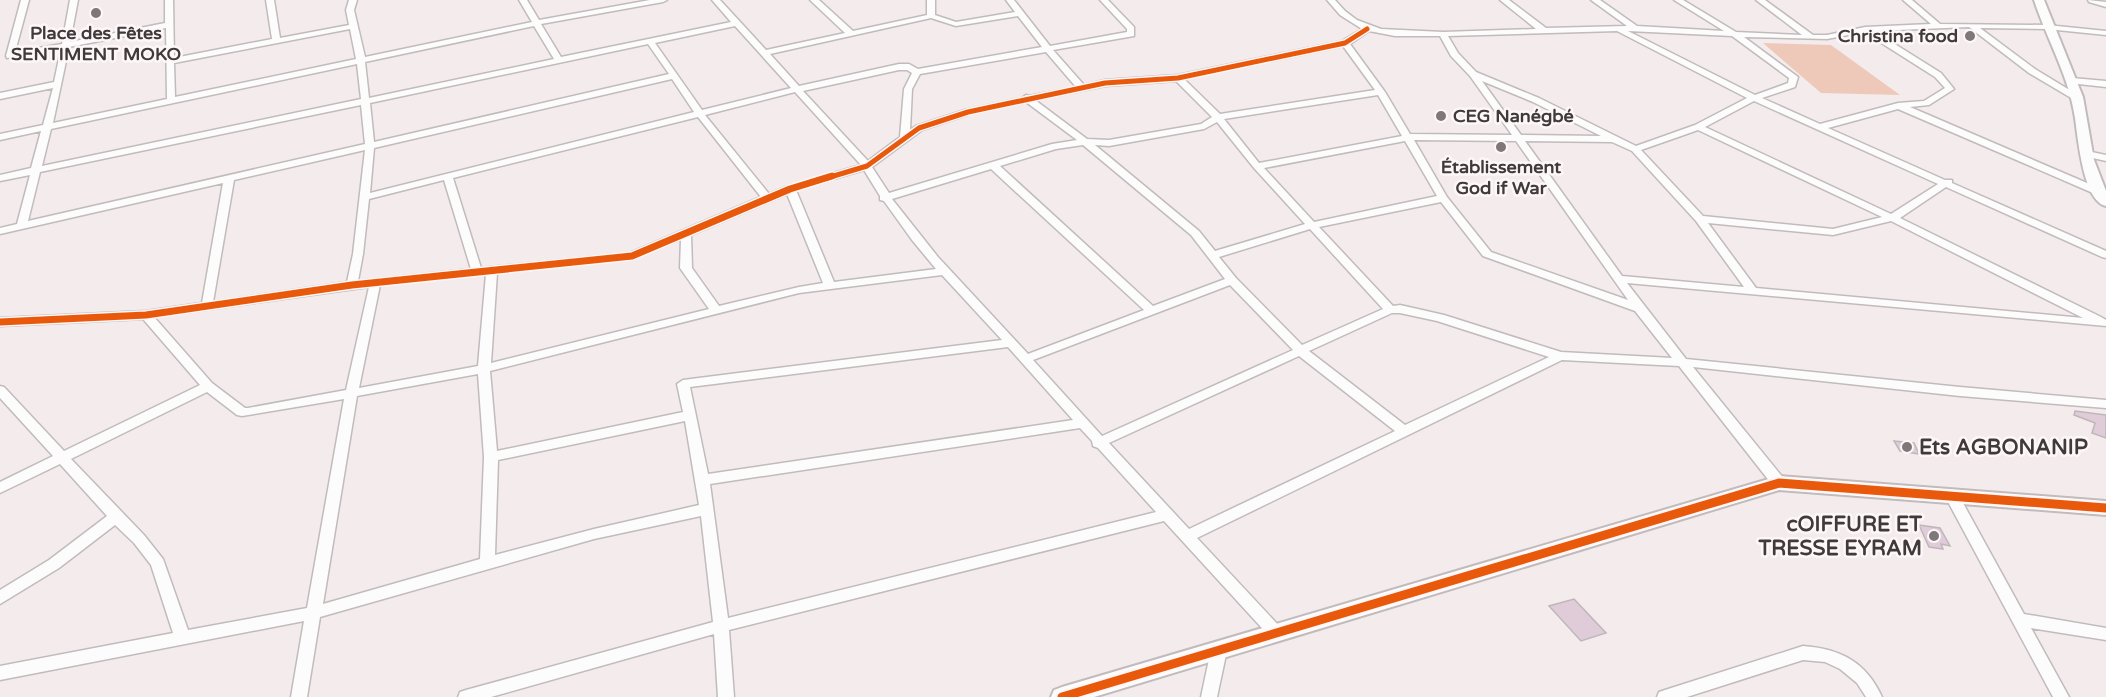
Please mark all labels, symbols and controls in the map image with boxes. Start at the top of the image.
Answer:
marker: Place des Fêtes SENTIMENT MOKO [89,6,103,20]
place label: Place des Fêtes SENTIMENT MOKO [11,22,181,65]
place label: Christina food [1838,25,1958,47]
marker: Christina food [1963,29,1977,43]
place label: CEG Nanégbé [1453,105,1574,127]
marker: CEG Nanégbé [1434,109,1448,123]
marker: Établissement God if War [1494,140,1508,154]
place label: Établissement God if War [1441,156,1561,199]
place label: Ets AGBONANIP [1919,435,2088,460]
marker: Ets AGBONANIP [1900,440,1914,454]
place label: cOIFFURE ET TRESSE EYRAM [1757,512,1922,561]
marker: cOIFFURE ET TRESSE EYRAM [1927,529,1941,543]

